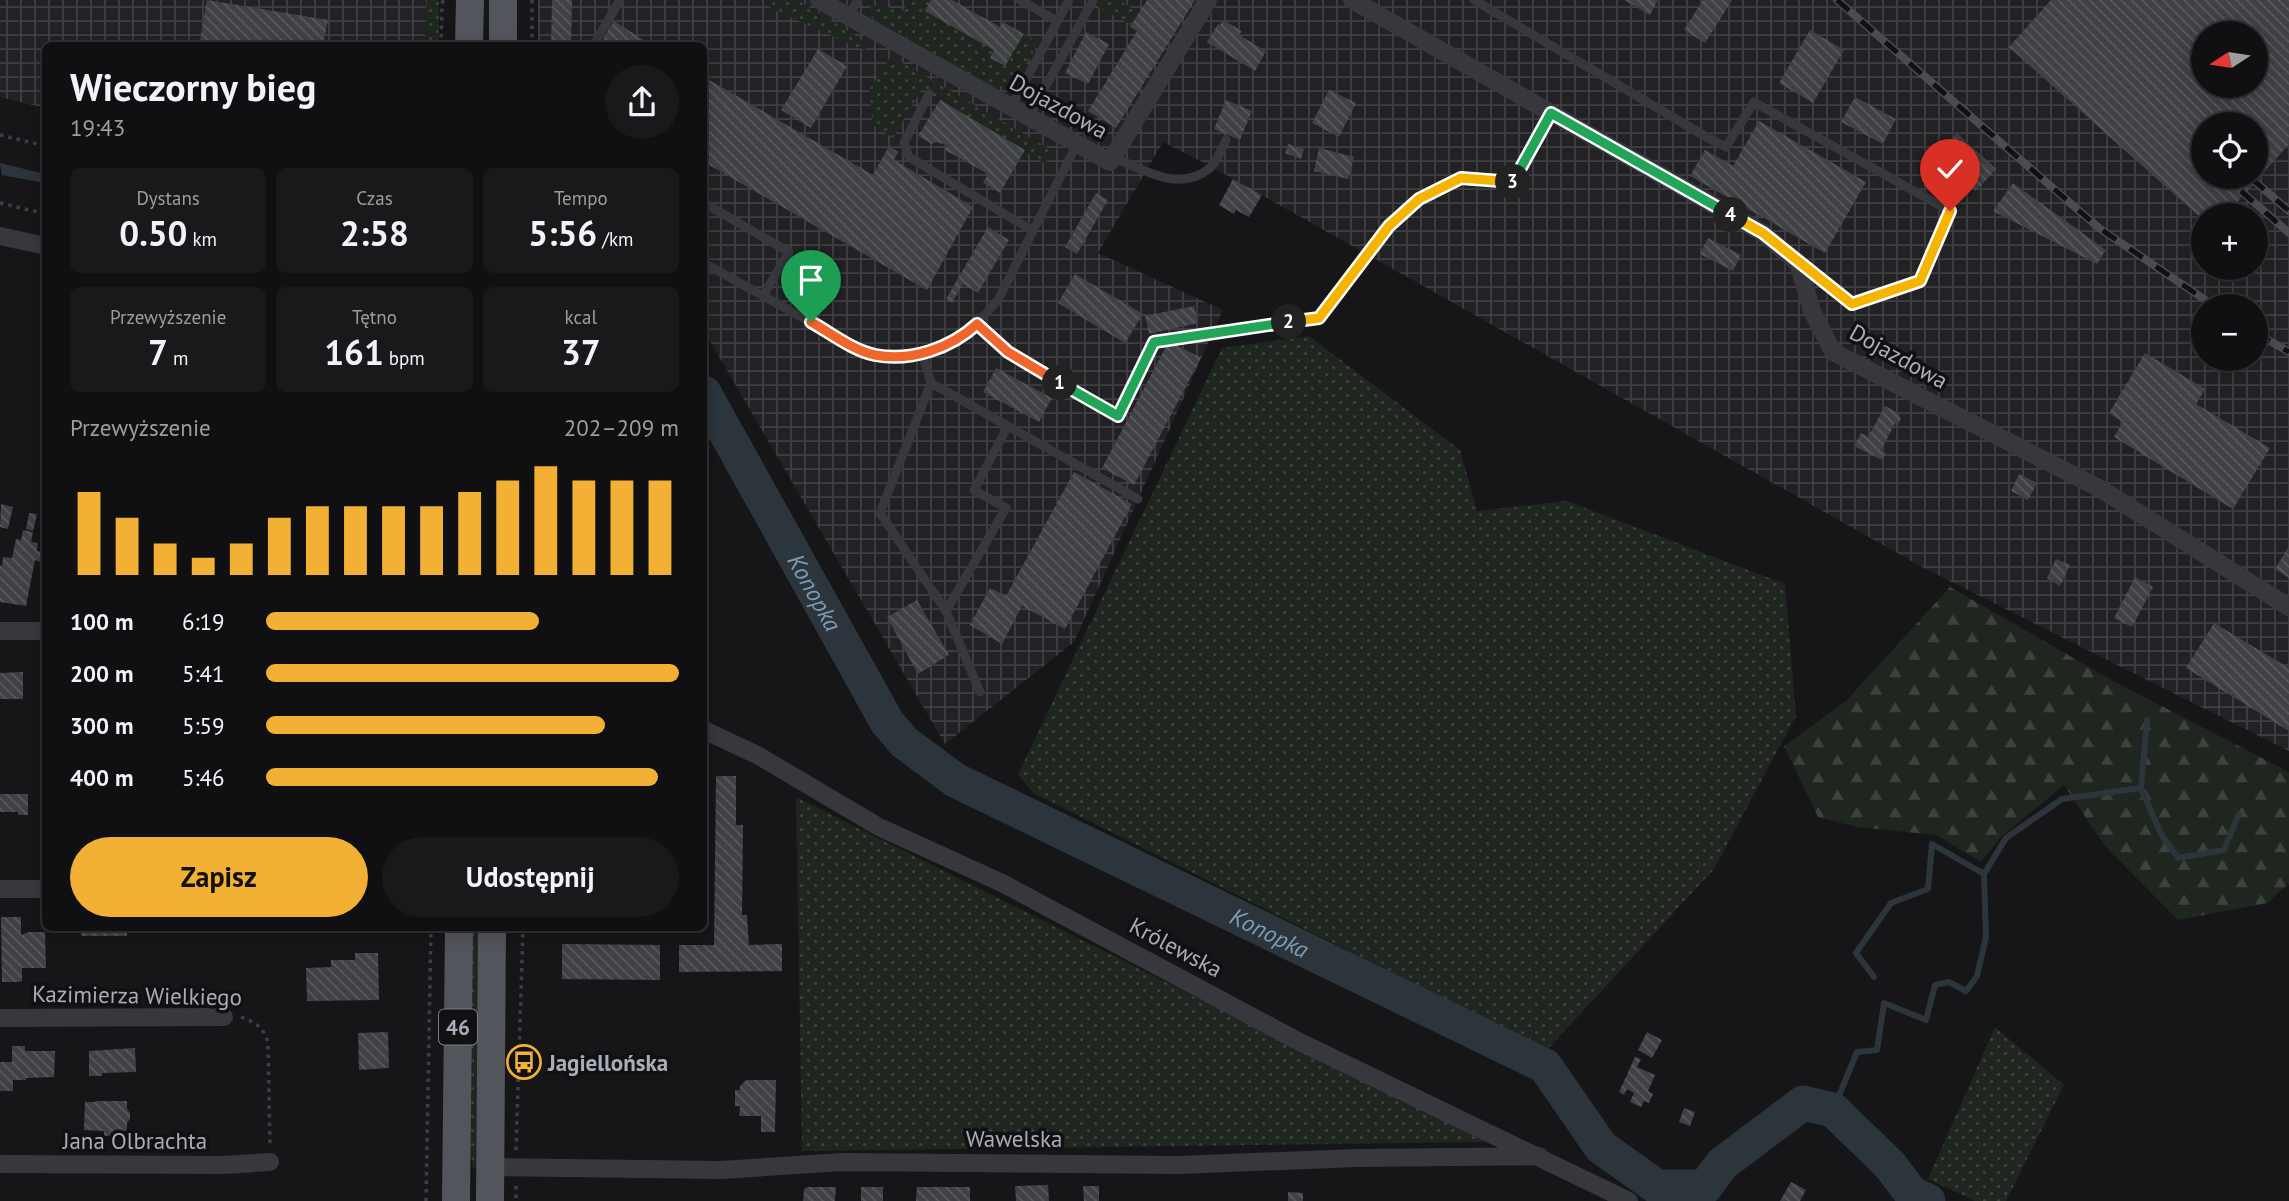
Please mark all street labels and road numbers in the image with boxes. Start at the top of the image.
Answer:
street label: Dojazdowa [1005,67,1113,145]
street label: Dojazdowa [1845,317,1953,395]
street label: Królewska [1125,911,1227,983]
street label: Kazimierza Wielkiego [32,979,242,1011]
road number: 46 [439,1010,477,1044]
street label: Wawelska [966,1124,1062,1153]
street label: Jana Olbrachta [62,1126,207,1155]

